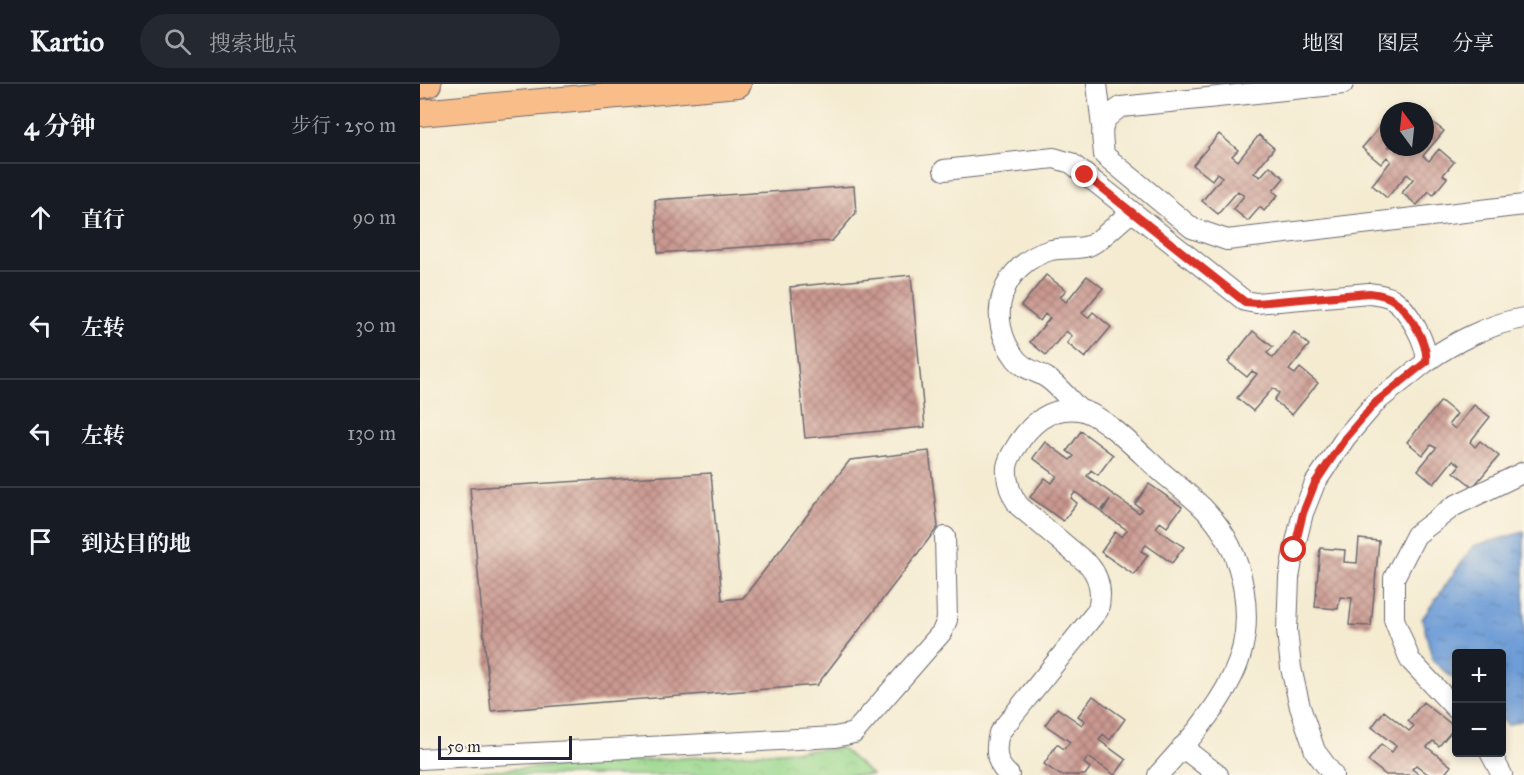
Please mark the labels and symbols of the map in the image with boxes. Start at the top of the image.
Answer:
north arrow [1380,102,1434,156]
route end [1071,161,1097,187]
route start [1280,536,1306,562]
scale bar [438,733,572,760]

